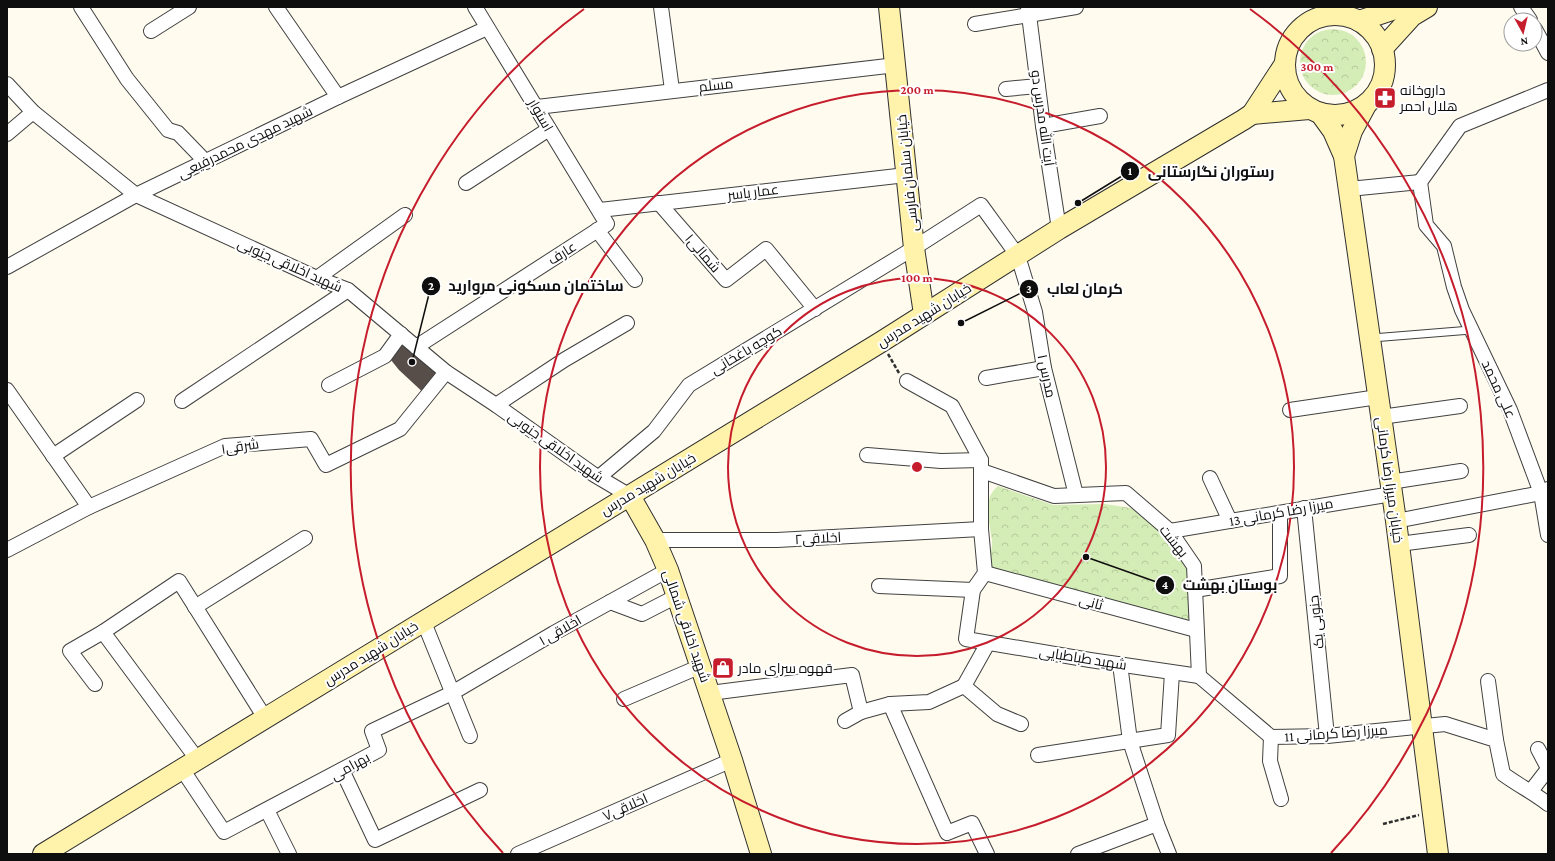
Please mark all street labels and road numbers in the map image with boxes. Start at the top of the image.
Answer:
street label: آیت الله مدرس دو [1028,69,1059,167]
street label: مسلم [698,75,734,97]
street label: استوار [525,95,557,134]
street label: شهید مهدی محمدرفیعی [175,102,315,182]
street label: خیابان سلمان فارسی [893,114,921,232]
street label: عمار یاسر [725,181,780,203]
street label: شمالی۱ [682,230,724,276]
street label: شهید اخلاقی جنوبی [235,235,345,295]
street label: عارف [545,238,579,268]
street label: خیابان شهید مدرس [874,280,974,350]
street label: کوچه باغخانی [708,322,786,379]
street label: مدرس ۱ [1035,353,1059,399]
street label: علی محمد [1479,358,1519,420]
street label: شهید اخلاقی جنوبی [505,408,607,486]
street label: خیابان میرزا رضا کرمانی [1373,416,1407,544]
street label: شرقی۱ [220,435,260,457]
street label: خیابان شهید مدرس [598,449,698,519]
street label: میرزا رضا کرمانی 13 [1228,495,1334,529]
street label: بهشت [1156,522,1192,560]
street label: اخلاقی۲ [794,529,842,547]
street label: شهید اخلاقی شمالی [660,568,714,684]
street label: ثانی [1077,591,1105,613]
street label: جنوبی یک [1305,594,1327,650]
street label: اخلاقی ۱ [536,612,584,648]
street label: خیابان شهید مدرس [321,618,421,688]
street label: شهید طباطبایی [1038,643,1128,673]
street label: میرزا رضا کرمانی 11 [1284,721,1388,745]
street label: بهرامی [328,749,372,783]
street label: اخلاقی۷ [600,790,650,824]

